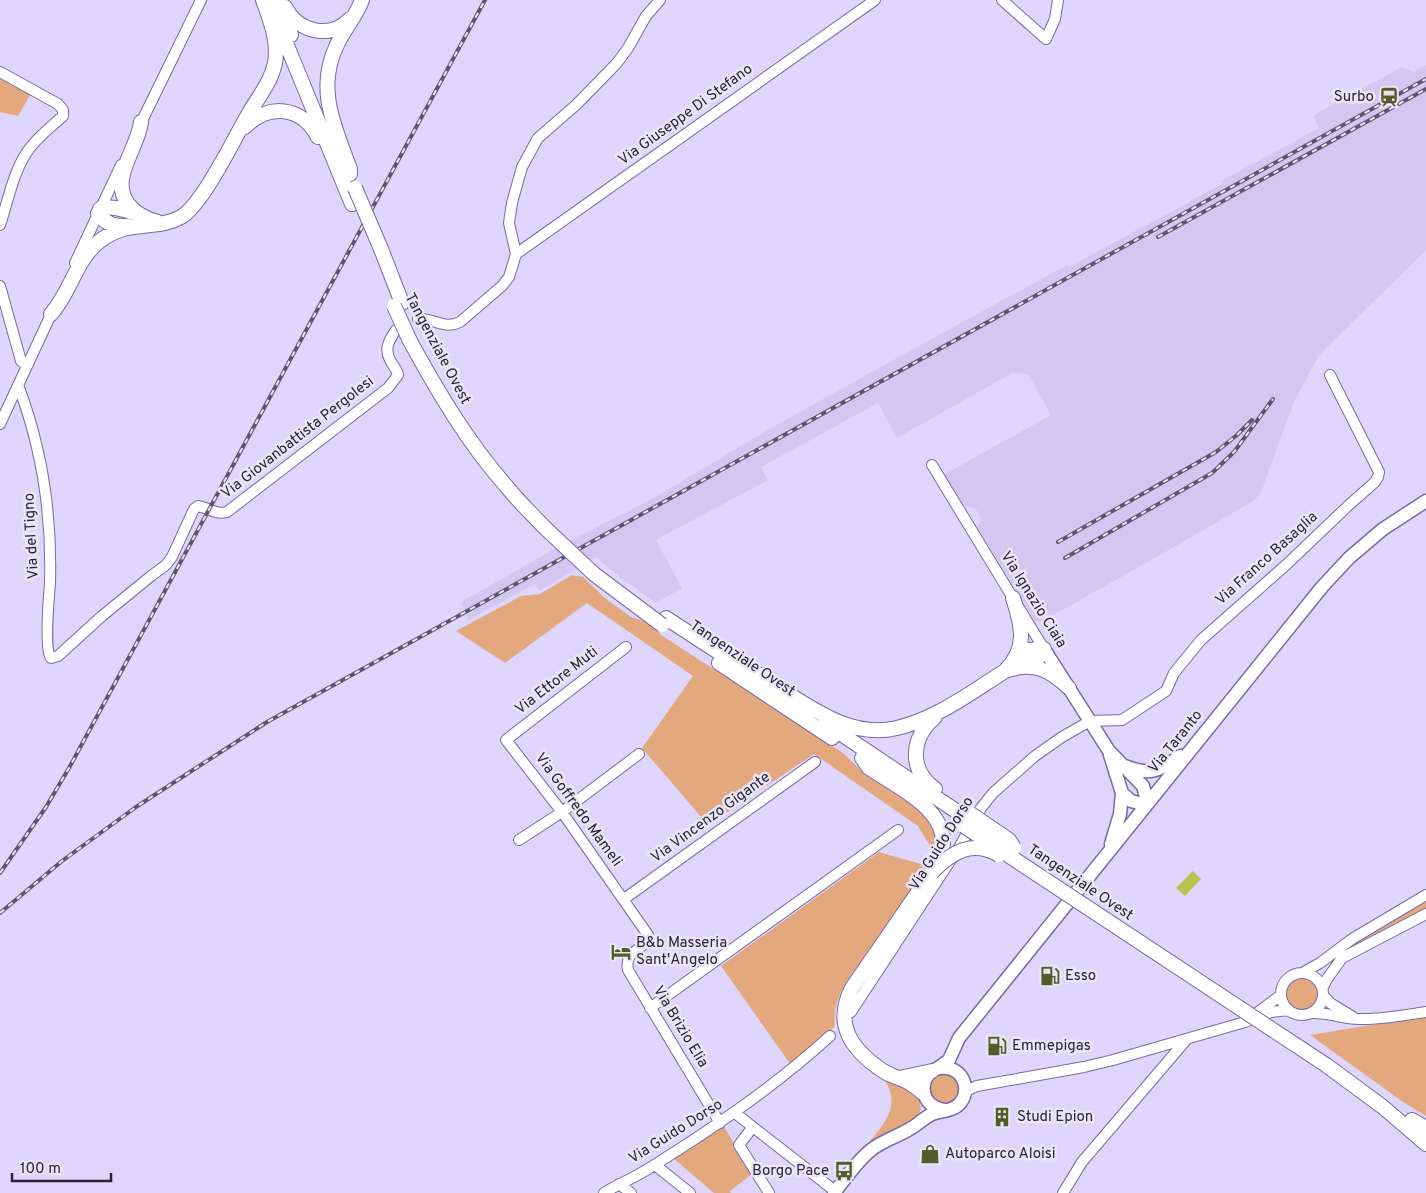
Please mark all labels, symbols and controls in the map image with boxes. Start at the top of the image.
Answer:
street label: Via Giuseppe Di Stefano [615,60,757,170]
station icon: Surbo [1378,86,1400,108]
place label: Surbo [1334,88,1374,107]
street label: Tangenziale Ovest [400,290,474,408]
street label: Via Giovanbattista Pergolesi [218,372,378,504]
street label: Via del Tigno [20,492,44,580]
street label: Via Franco Basaglia [1212,508,1322,610]
street label: Via Ignazio Ciaia [996,548,1070,652]
street label: Tangenziale Ovest [686,617,798,701]
street label: Via Ettore Muti [512,643,602,719]
street label: Via Taranto [1145,706,1207,778]
street label: Via Goffredo Mameli [530,749,626,871]
street label: Via Vincenzo Gigante [648,768,774,868]
street label: Via Guido Dorso [906,793,978,895]
street label: Tangenziale Ovest [1024,841,1136,925]
place label: B&b Masseria Sant'Angelo [636,934,727,970]
hotel icon: B&b Masseria Sant'Angelo [610,941,632,963]
fuel station icon: Esso [1039,965,1061,987]
place label: Esso [1065,967,1096,986]
street label: Via Brizio Elia [648,983,712,1071]
fuel station icon: Emmepigas [986,1035,1008,1057]
place label: Emmepigas [1012,1037,1091,1056]
street label: Via Guido Dorso [625,1096,727,1168]
building icon: Studi Epion [991,1106,1013,1128]
place label: Studi Epion [1017,1108,1093,1127]
shop icon: Autoparco Aloisi [919,1143,941,1165]
place label: Autoparco Aloisi [945,1145,1056,1164]
scale bar [12,1150,111,1182]
text: 100 m [20,1160,61,1179]
bus stop icon: Borgo Pace [833,1160,855,1182]
place label: Borgo Pace [752,1162,829,1181]

